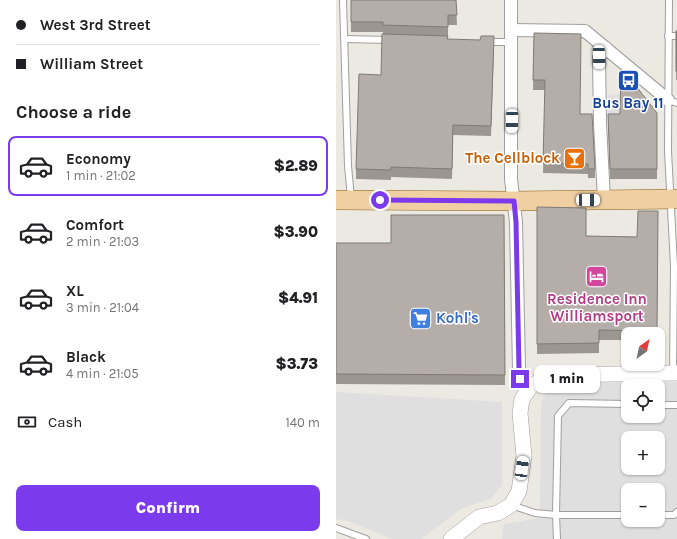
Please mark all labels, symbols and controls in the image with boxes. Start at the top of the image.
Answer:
text: West 3rd Street [40,16,151,34]
car [593,45,605,69]
text: William Street [40,55,143,73]
bus stop icon: Bus Bay 11 [615,67,641,93]
place label: Bus Bay 11 [592,94,664,112]
text: Choose a ride [16,101,131,123]
car [506,109,518,133]
bar icon: The Cellblock [562,145,588,171]
icon: car [18,148,54,184]
place label: The Cellblock [465,149,560,167]
text: Economy [66,150,131,168]
text: $2.89 [274,157,318,175]
text: 1 min · 21:02 [66,168,136,183]
route start [371,191,389,209]
car [576,194,600,206]
icon: car [18,214,54,250]
text: Comfort [66,216,124,234]
text: $3.90 [273,223,318,241]
text: 2 min · 21:03 [66,234,139,249]
hotel icon: Residence Inn Williamsport [584,263,610,289]
icon: car [18,280,54,316]
text: XL [66,282,84,300]
text: $4.91 [278,289,318,307]
place label: Residence Inn Williamsport [547,290,647,325]
text: 3 min · 21:04 [66,300,139,315]
supermarket icon: Kohl's [407,305,433,331]
place label: Kohl's [436,309,479,327]
north arrow [621,327,665,371]
map controls [621,327,665,527]
icon: car [18,346,54,382]
text: Black [66,348,106,366]
text: $3.73 [275,355,318,373]
callout: 1 min [534,365,600,393]
text: 4 min · 21:05 [66,366,139,381]
route end [511,370,529,388]
text: 1 min [550,371,584,386]
button: locate [621,379,665,423]
icon: cash [16,411,38,433]
text: Cash [48,413,82,431]
text: 140 m [285,415,320,430]
button: + [621,431,665,475]
car [514,455,530,481]
button: − [621,483,665,527]
button: Confirm [16,485,320,531]

